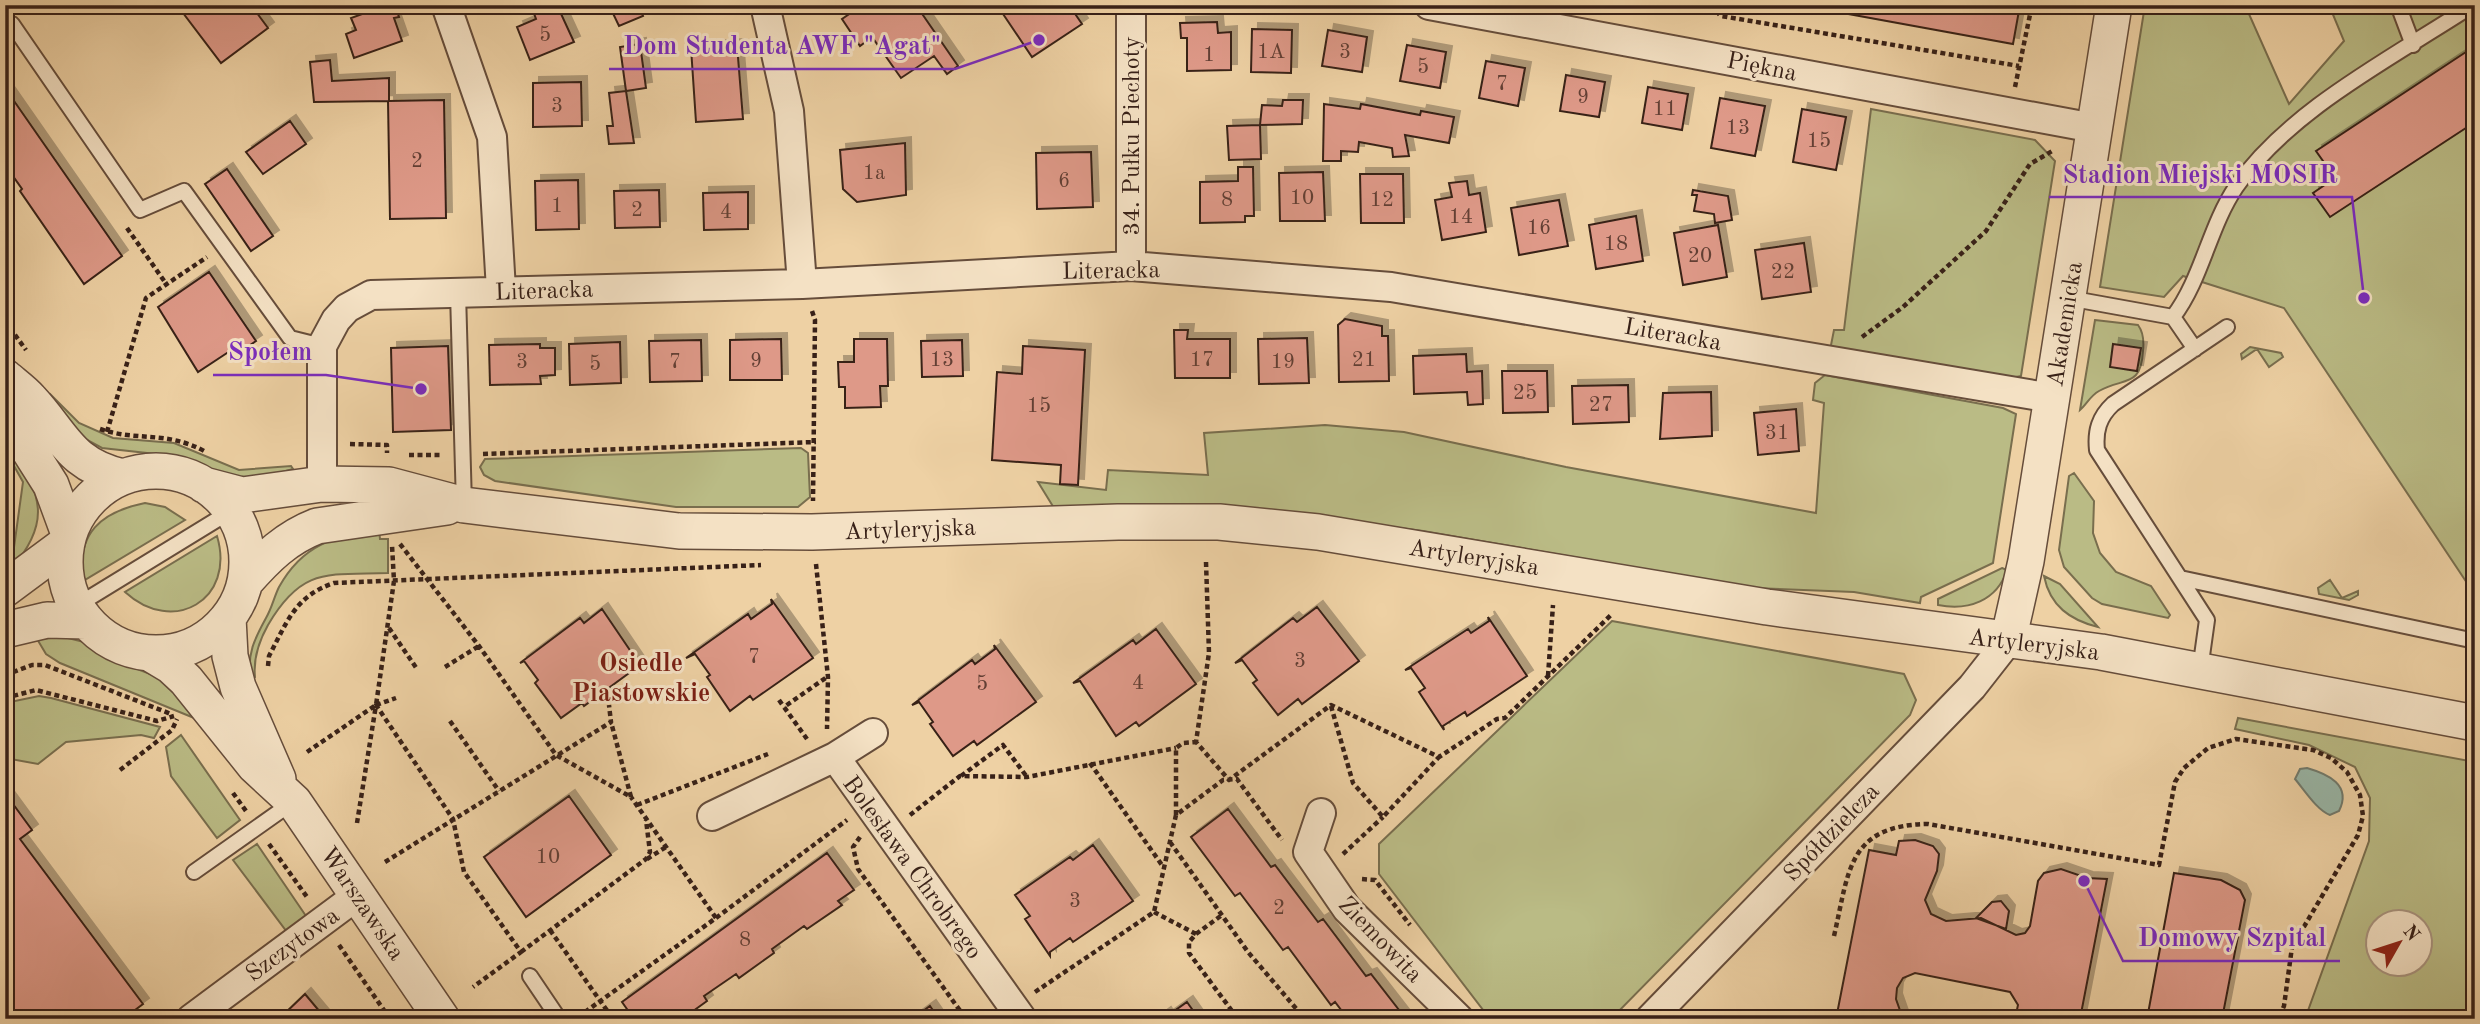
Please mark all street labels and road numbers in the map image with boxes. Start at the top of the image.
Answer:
street label: 34. Pułku Piechoty [1121,36,1145,236]
street label: Piękna [1724,49,1799,87]
street label: Literacka [1062,259,1161,285]
street label: Akademicka [2044,260,2088,389]
street label: Literacka [494,278,594,306]
street label: Literacka [1622,316,1723,356]
street label: Artyleryjska [844,517,976,545]
street label: Artyleryjska [1407,537,1541,581]
street label: Artyleryjska [1967,626,2101,666]
street label: Bolesława Chrobrego [837,772,986,964]
street label: Spółdzielcza [1780,780,1885,887]
street label: Warszawska [315,843,408,965]
street label: Ziemowita [1333,893,1426,988]
street label: Szczytowa [242,904,344,987]

